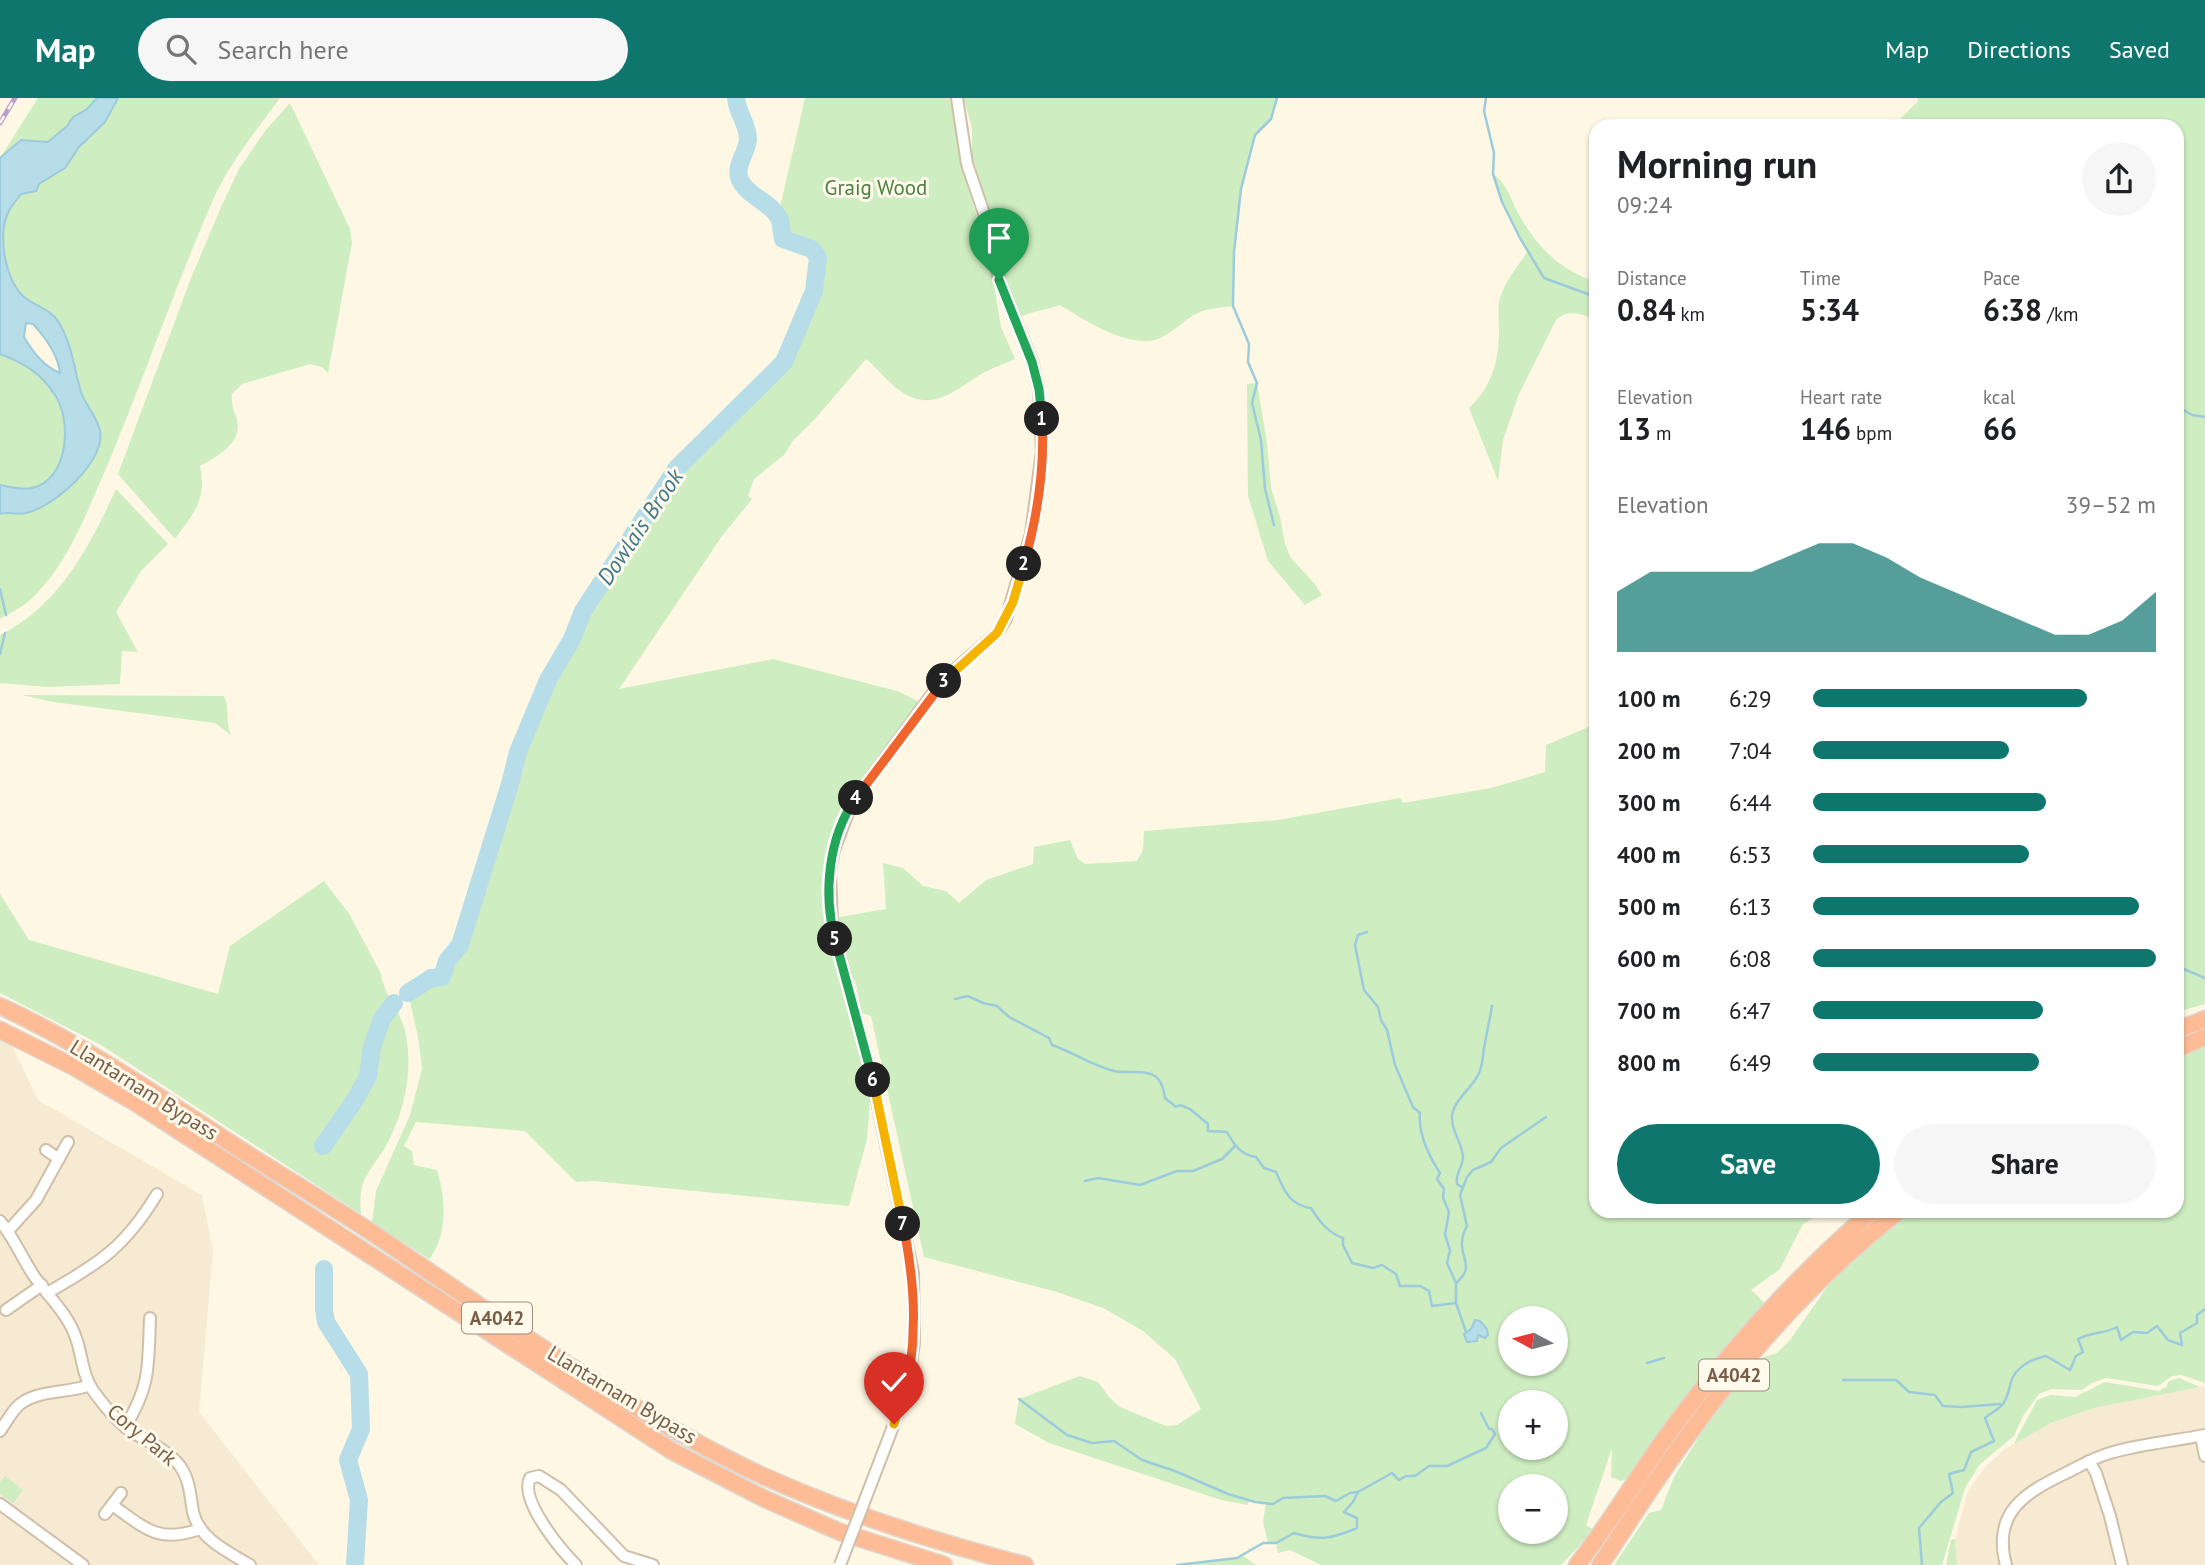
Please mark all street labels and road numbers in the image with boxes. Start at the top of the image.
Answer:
street label: Llantarnam Bypass [65,1033,223,1146]
road number: A4042 [462,1302,532,1334]
street label: Llantarnam Bypass [543,1339,702,1450]
road number: A4042 [1699,1359,1769,1390]
street label: Cory Park [102,1398,183,1472]

